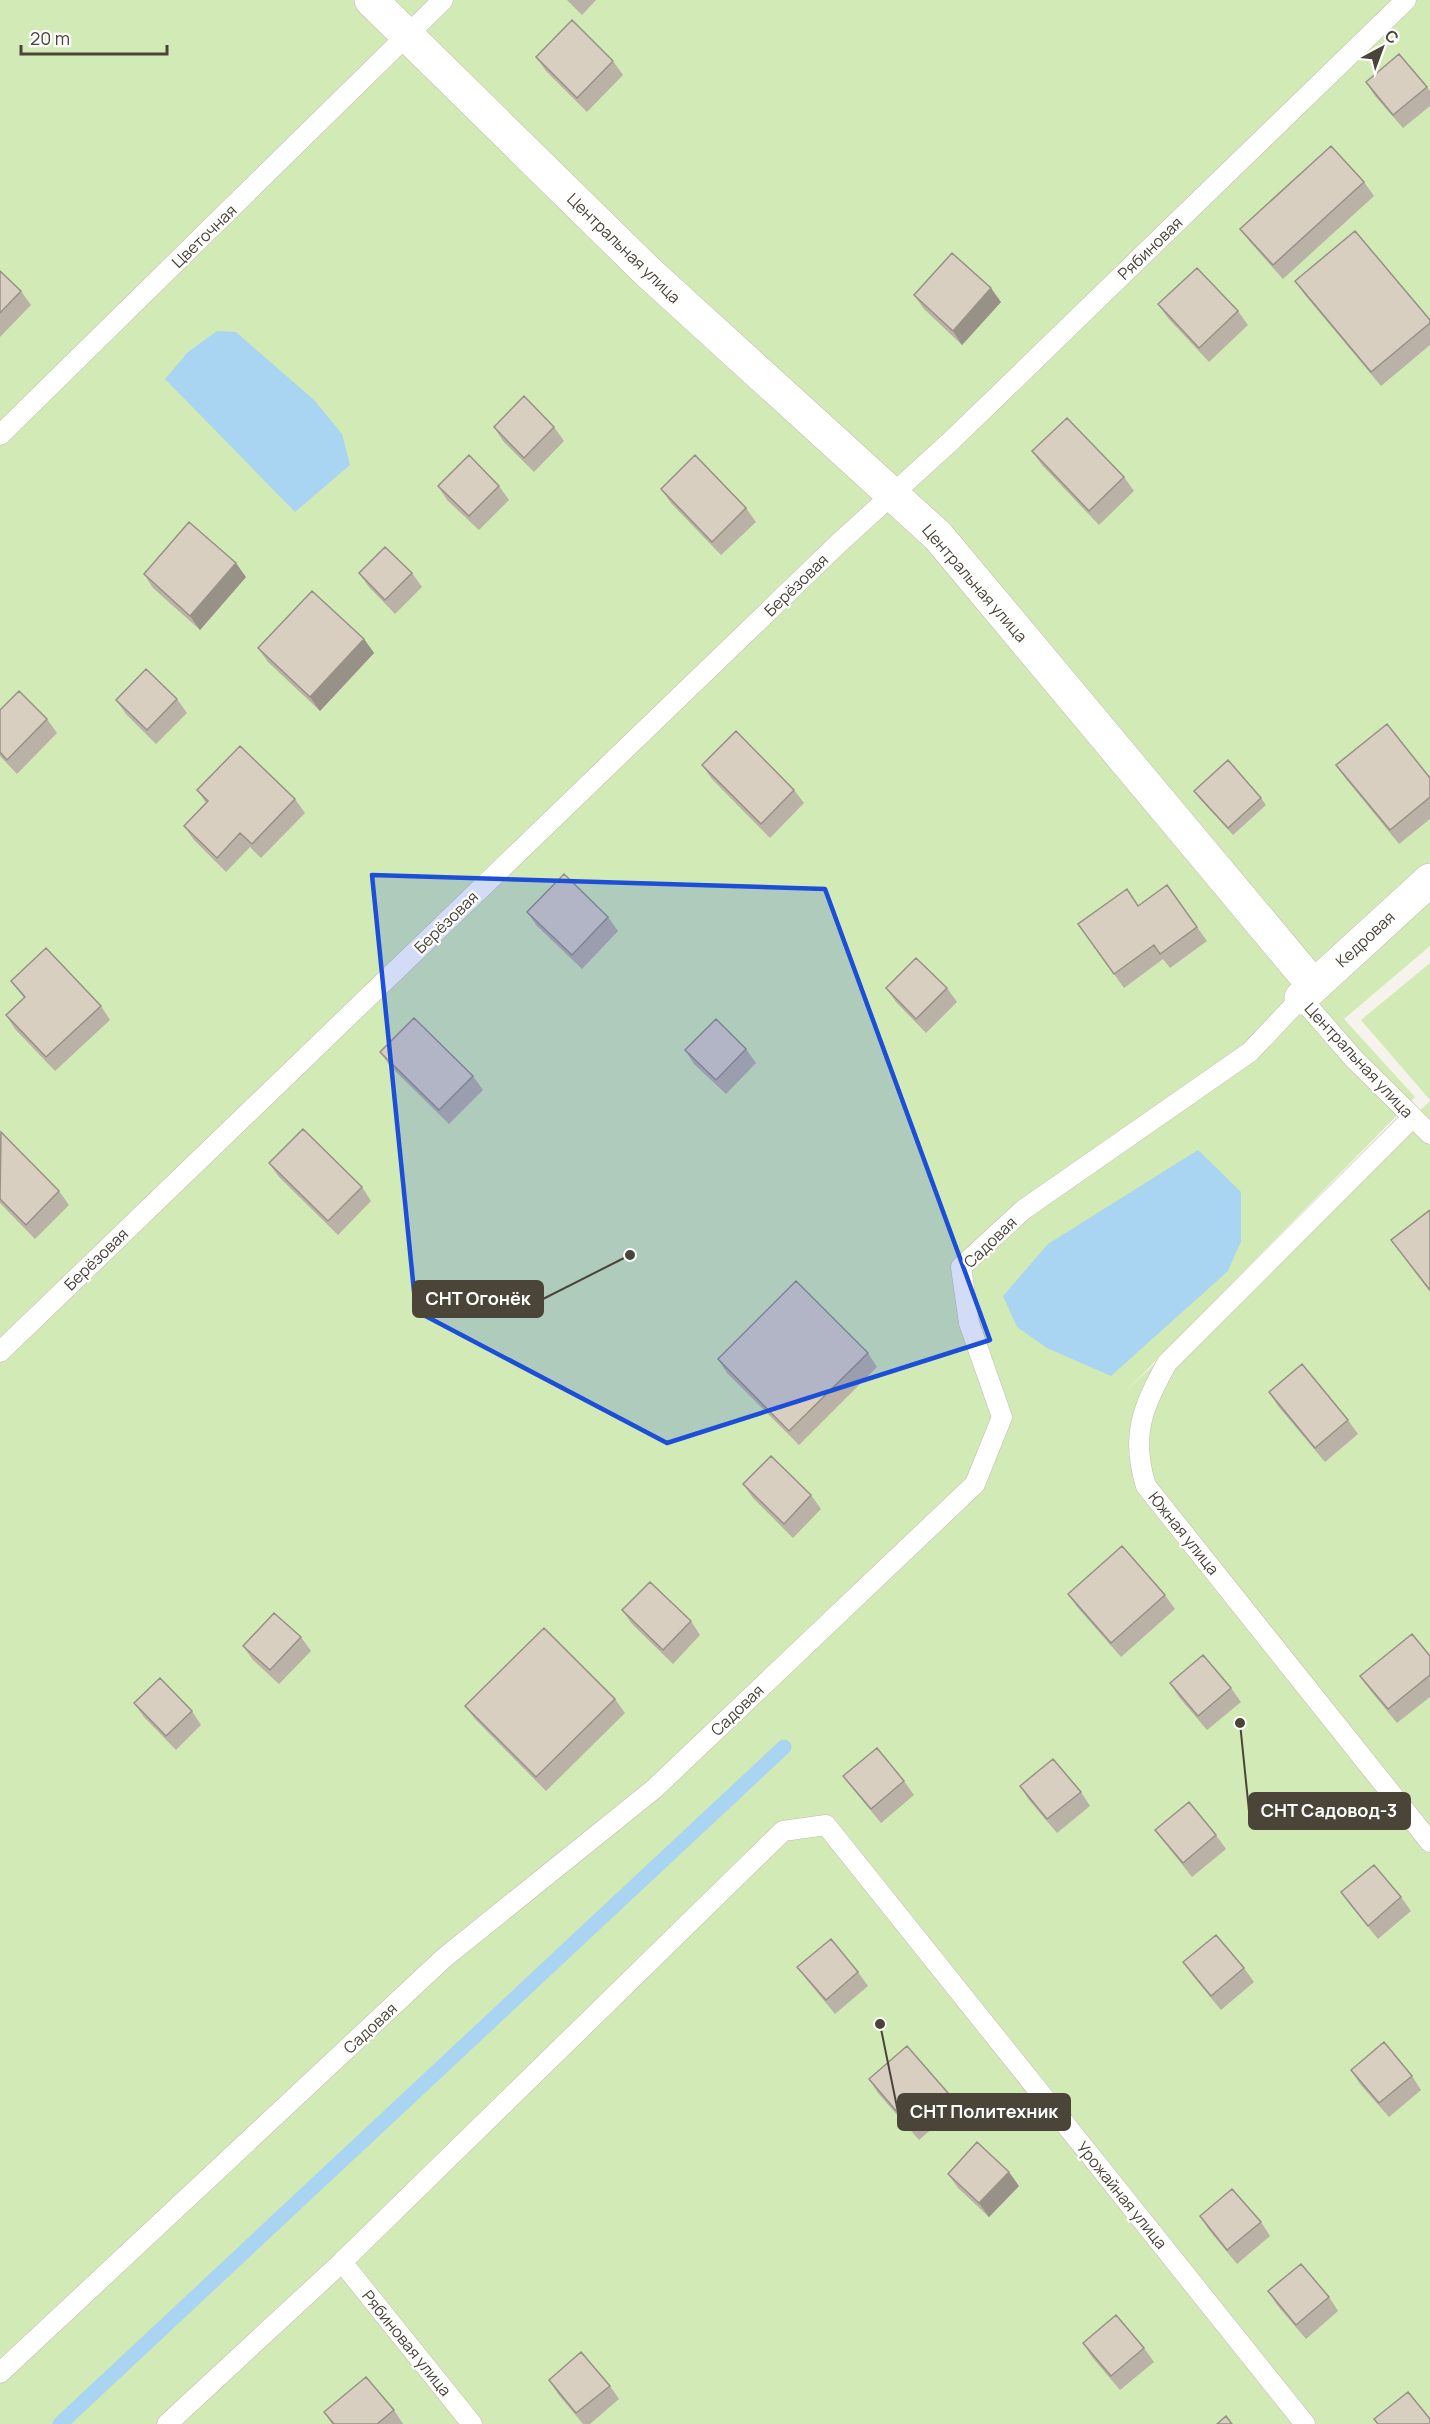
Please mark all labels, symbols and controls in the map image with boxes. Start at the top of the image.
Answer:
scale bar [21,18,166,56]
north arrow [1352,18,1412,78]
text: С [1380,24,1404,49]
text: 20 m [30,26,70,50]
street label: Центральная улица [562,188,686,308]
street label: Цветочная [167,199,241,273]
street label: Рябиновая [1113,212,1187,284]
street label: Центральная улица [918,519,1032,647]
street label: Берёзовая [759,549,833,621]
street label: Берёзовая [409,886,483,958]
street label: Кедровая [1331,906,1399,972]
street label: Центральная улица [1300,998,1418,1122]
street label: Садовая [959,1211,1021,1273]
street label: Берёзовая [59,1223,133,1295]
callout: СНТ Огонёк [413,1281,543,1317]
text: СНТ Огонёк [425,1286,532,1310]
street label: Южная улица [1144,1487,1224,1579]
street label: Садовая [706,1679,768,1741]
callout: СНТ Садовод-3 [1249,1793,1410,1829]
text: СНТ Садовод-3 [1261,1798,1397,1822]
street label: Садовая [338,1998,402,2058]
callout: СНТ Политехник [898,2094,1070,2130]
text: СНТ Политехник [910,2099,1059,2123]
street label: Урожайная улица [1072,2137,1172,2253]
street label: Рябиновая улица [357,2285,457,2401]

